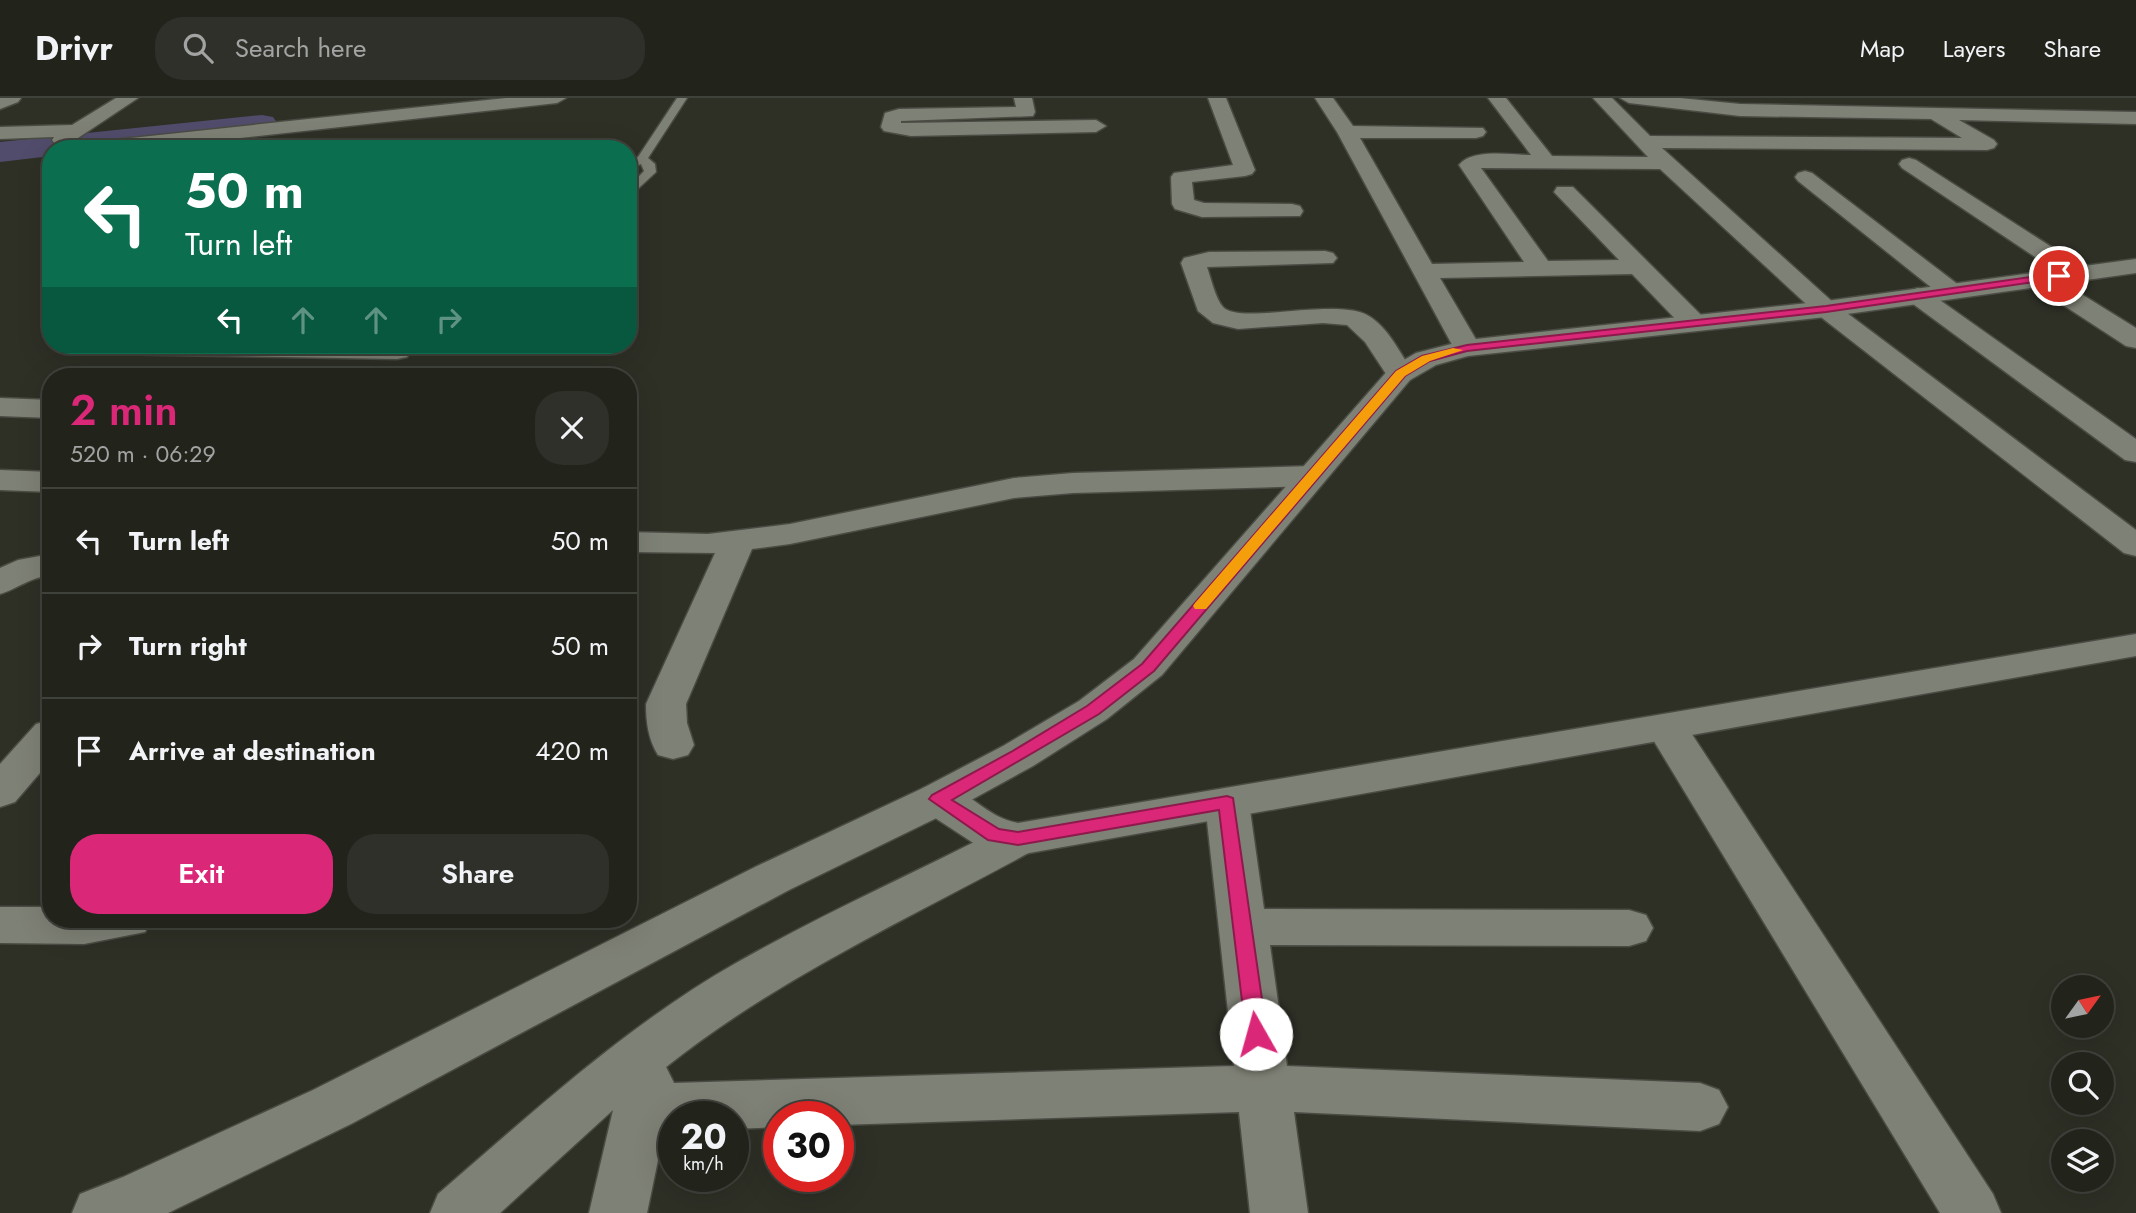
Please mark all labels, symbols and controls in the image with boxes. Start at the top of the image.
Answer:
search box [155,17,645,80]
text: Drivr [35,25,113,72]
icon: search [179,29,217,67]
text: Search here [235,29,366,67]
text: Map [1860,31,1905,66]
text: Layers [1943,31,2005,66]
text: Share [2043,31,2101,66]
text: 50 m [185,156,304,226]
icon: left [70,168,161,259]
text: Turn left [185,221,292,267]
pin [2029,246,2089,306]
icon: arrive [2040,257,2078,295]
icon: left [211,301,249,339]
icon: ahead [284,301,322,339]
icon: ahead [357,301,395,339]
icon: right [430,301,468,339]
text: 2 min [70,380,178,441]
button: close [535,391,609,465]
text: 520 m · 06:29 [70,437,216,471]
icon: left [70,522,108,560]
text: Turn left [129,522,229,560]
text: 50 m [551,522,609,560]
icon: right [70,627,108,665]
text: Turn right [129,627,247,665]
text: 50 m [551,627,609,665]
icon: arrive [70,732,108,770]
text: Arrive at destination [129,732,376,770]
text: 420 m [535,732,609,770]
button: Exit [70,834,333,914]
button: Share [347,834,609,914]
north arrow [2051,975,2114,1038]
map controls [2051,975,2114,1192]
position arrow [1219,997,1293,1071]
button: search [2051,1052,2114,1115]
speed limit sign: 30 [763,1101,854,1192]
text: 20 [680,1112,727,1162]
button: layers [2051,1129,2114,1192]
text: km/h [683,1151,724,1177]

